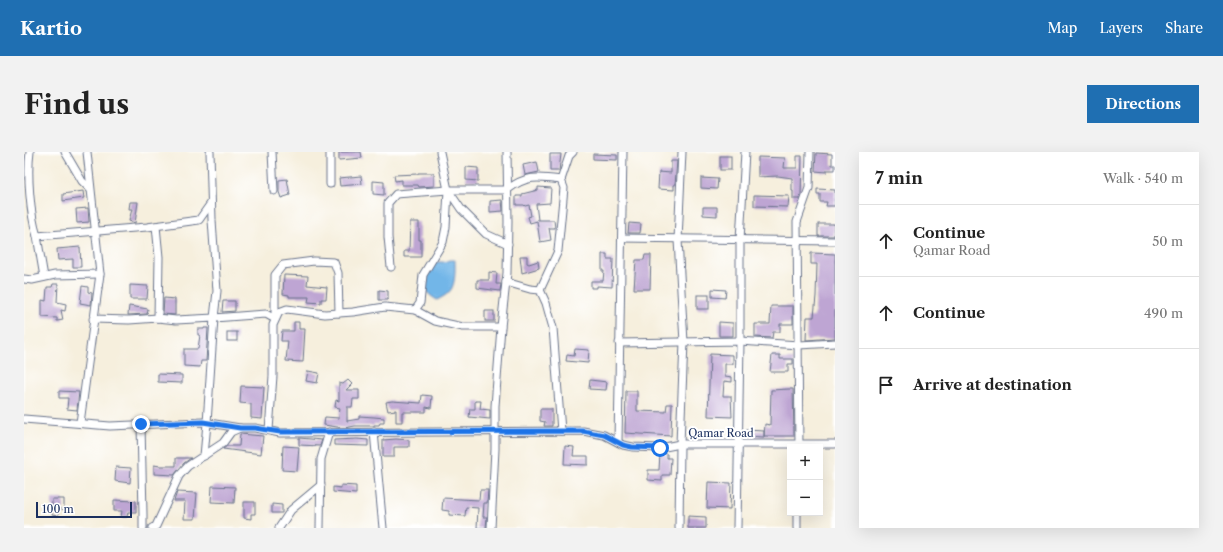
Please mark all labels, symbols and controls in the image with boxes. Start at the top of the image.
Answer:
text: Kartio [20,17,82,40]
text: Map [1047,19,1077,37]
text: Layers [1099,19,1143,37]
text: Share [1165,19,1203,37]
button: Directions [1087,85,1199,123]
text: Find us [24,87,129,121]
text: 7 min [875,168,923,188]
text: Walk · 540 m [1103,170,1183,186]
text: Continue [913,223,985,242]
icon: ahead [875,230,897,252]
text: 50 m [1152,233,1183,249]
text: Qamar Road [913,242,990,258]
icon: ahead [875,302,897,324]
text: Continue [913,303,985,322]
text: 490 m [1144,305,1183,321]
icon: arrive [875,374,897,396]
text: Arrive at destination [913,375,1072,394]
route end [132,415,150,433]
street label: Qamar Road [688,426,754,440]
route start [651,439,669,457]
map controls [787,444,823,516]
button: + [787,444,823,480]
button: − [787,480,823,516]
scale bar [36,500,132,519]
text: 100 m [42,502,74,516]

